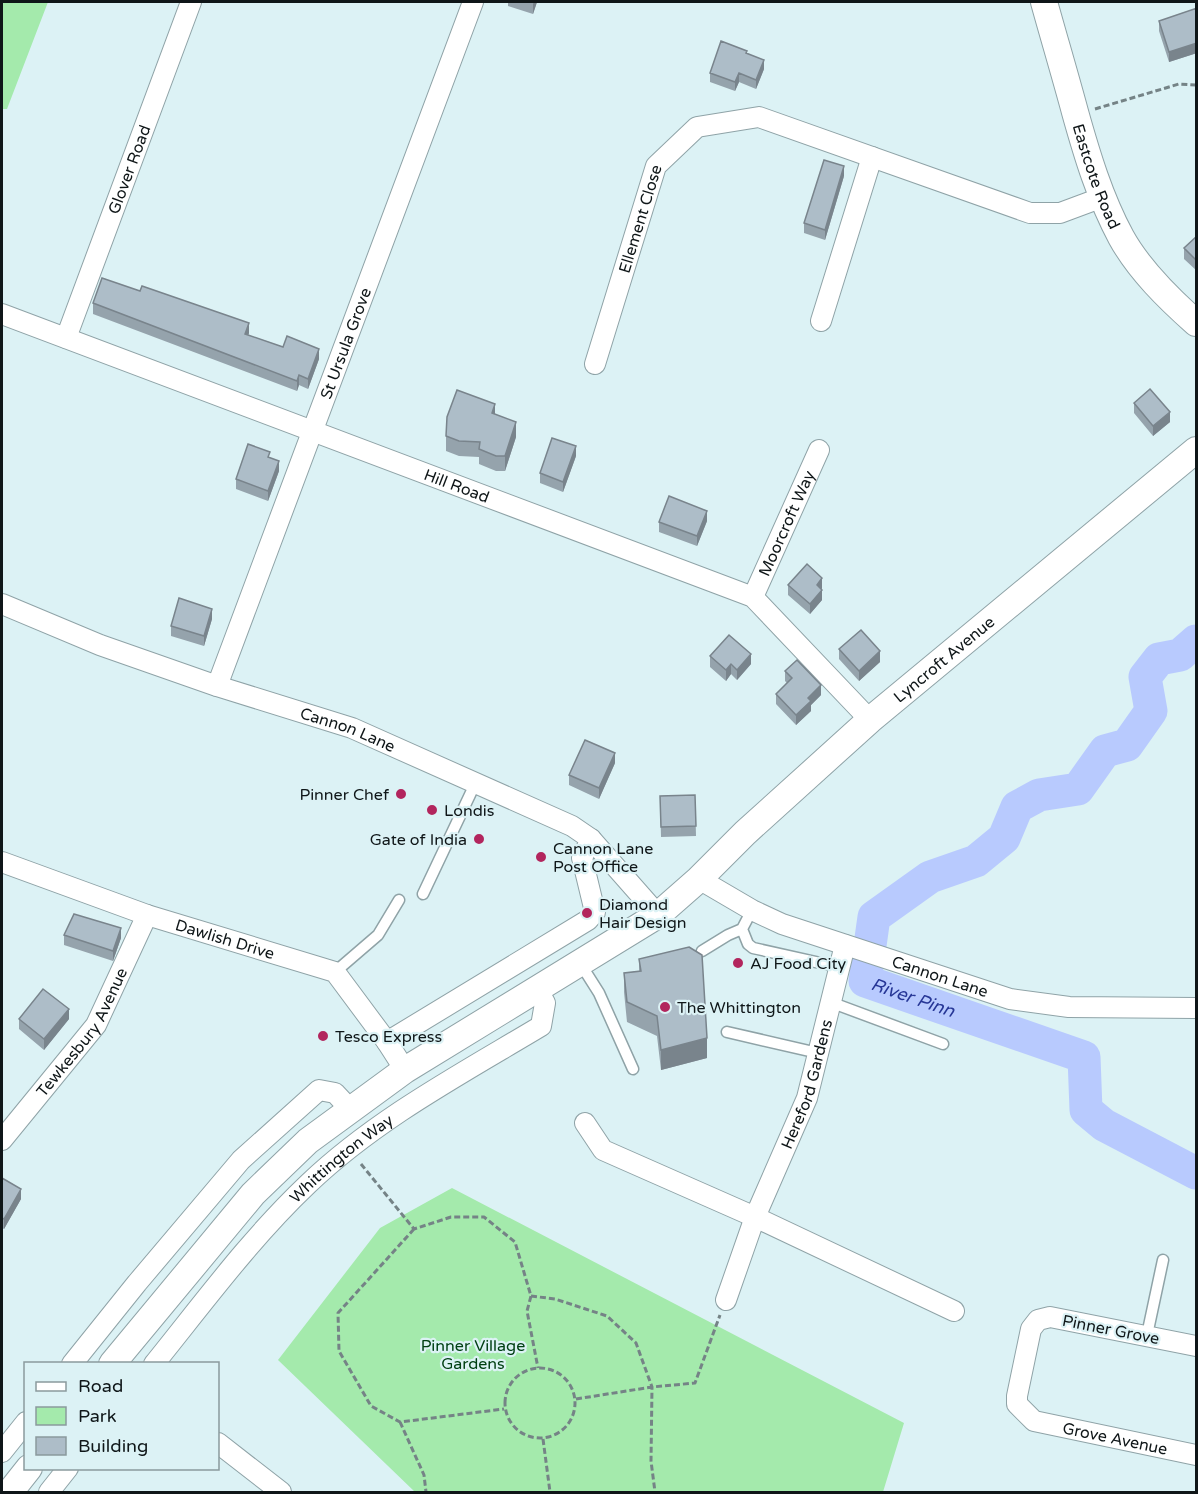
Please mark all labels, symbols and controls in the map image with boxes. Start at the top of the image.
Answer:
street label: Glover Road [104,122,155,217]
street label: Eastcote Road [1068,122,1124,232]
street label: Ellement Close [615,162,667,276]
street label: St Ursula Grove [316,285,376,402]
street label: Hill Road [421,465,492,508]
street label: Moorcroft Way [755,467,820,580]
street label: Lyncroft Avenue [890,612,999,707]
street label: Cannon Lane [297,703,398,757]
place label: Pinner Chef [300,785,390,805]
marker: Pinner Chef [394,787,408,801]
place label: Londis [444,801,494,821]
marker: Londis [425,803,439,817]
place label: Gate of India [370,830,467,850]
marker: Gate of India [472,832,486,846]
place label: Cannon Lane Post Office [553,839,653,877]
marker: Cannon Lane Post Office [534,850,548,864]
place label: Diamond Hair Design [599,895,687,933]
marker: Diamond Hair Design [580,906,594,920]
street label: Dawlish Drive [173,915,277,964]
street label: Cannon Lane [889,952,991,1002]
place label: AJ Food City [750,954,846,974]
marker: AJ Food City [731,956,745,970]
street label: Tewkesbury Avenue [32,965,132,1101]
water label: River Pinn [868,973,958,1023]
place label: The Whittington [677,998,801,1018]
marker: The Whittington [658,1000,672,1014]
street label: Hereford Gardens [777,1017,837,1152]
place label: Tesco Express [335,1027,442,1047]
marker: Tesco Express [316,1029,330,1043]
street label: Whittington Way [286,1110,398,1207]
street label: Pinner Grove [1061,1311,1161,1349]
park label: Pinner Village Gardens [421,1336,525,1374]
legend [24,1362,219,1470]
text: Road [78,1375,123,1397]
text: Park [78,1405,117,1427]
street label: Grove Avenue [1061,1418,1169,1460]
text: Building [78,1435,148,1457]

